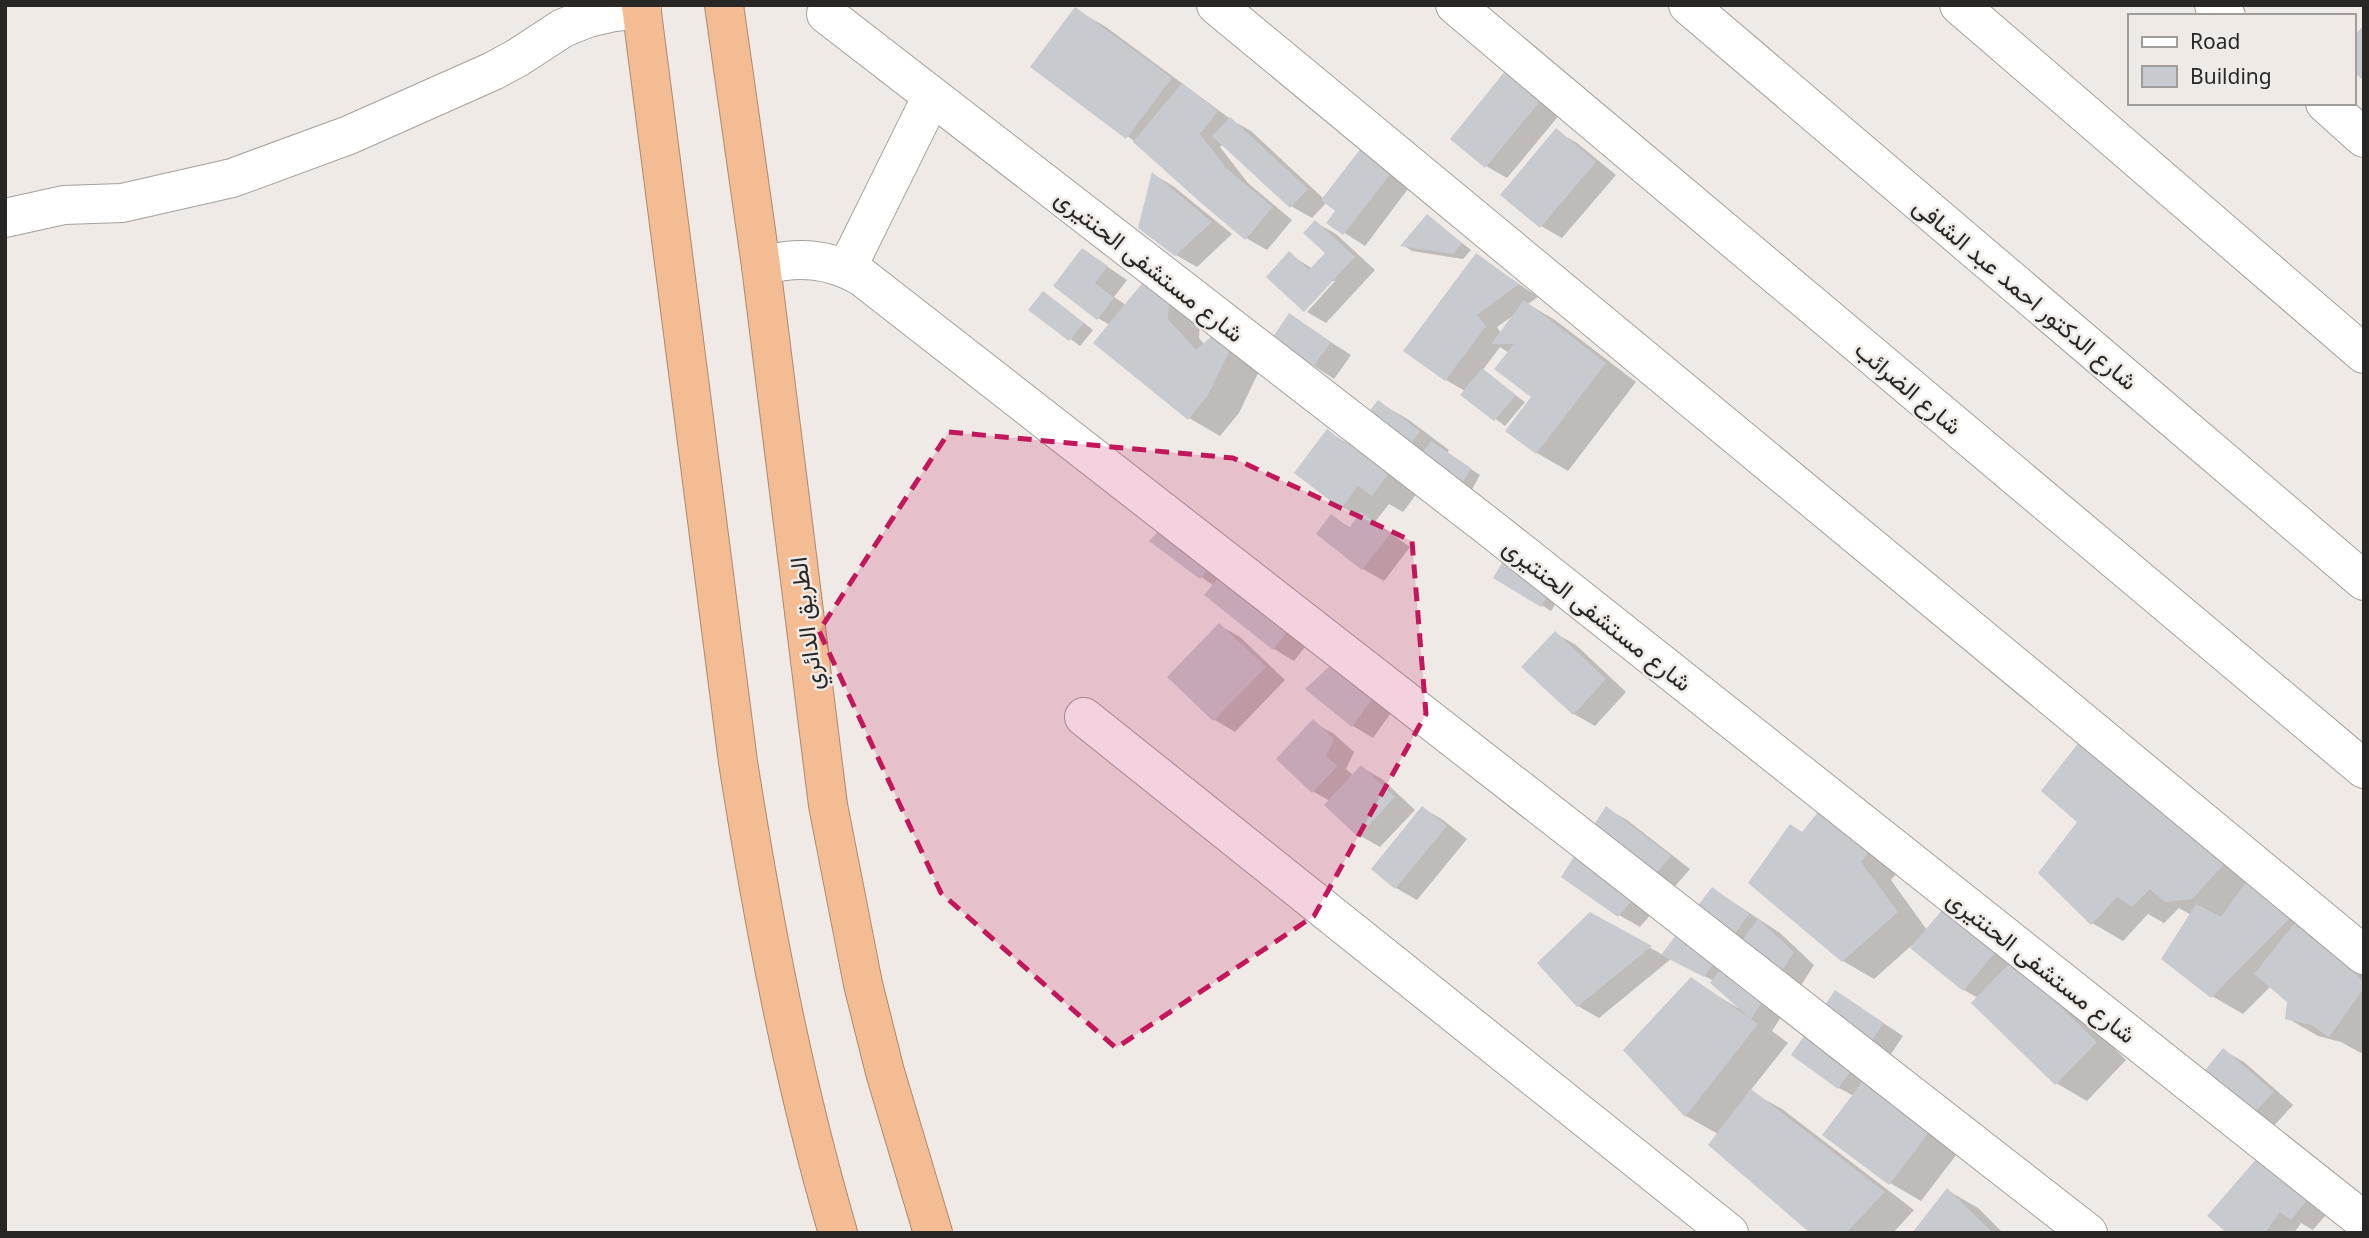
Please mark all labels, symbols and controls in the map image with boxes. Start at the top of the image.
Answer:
legend [2128,14,2355,105]
text: Road [2190,27,2240,55]
text: Building [2190,62,2272,90]
street label: شارع مستشفى الحنتيرى [1048,181,1251,350]
street label: شارع الدكتور احمد عبد الشافى [1906,189,2145,398]
street label: شارع الضرائب [1848,332,1970,442]
street label: شارع مستشفى الحنتيرى [1496,530,1699,699]
street label: الطريق الدائري [780,555,834,693]
street label: شارع مستشفى الحنتيرى [1940,882,2143,1051]

